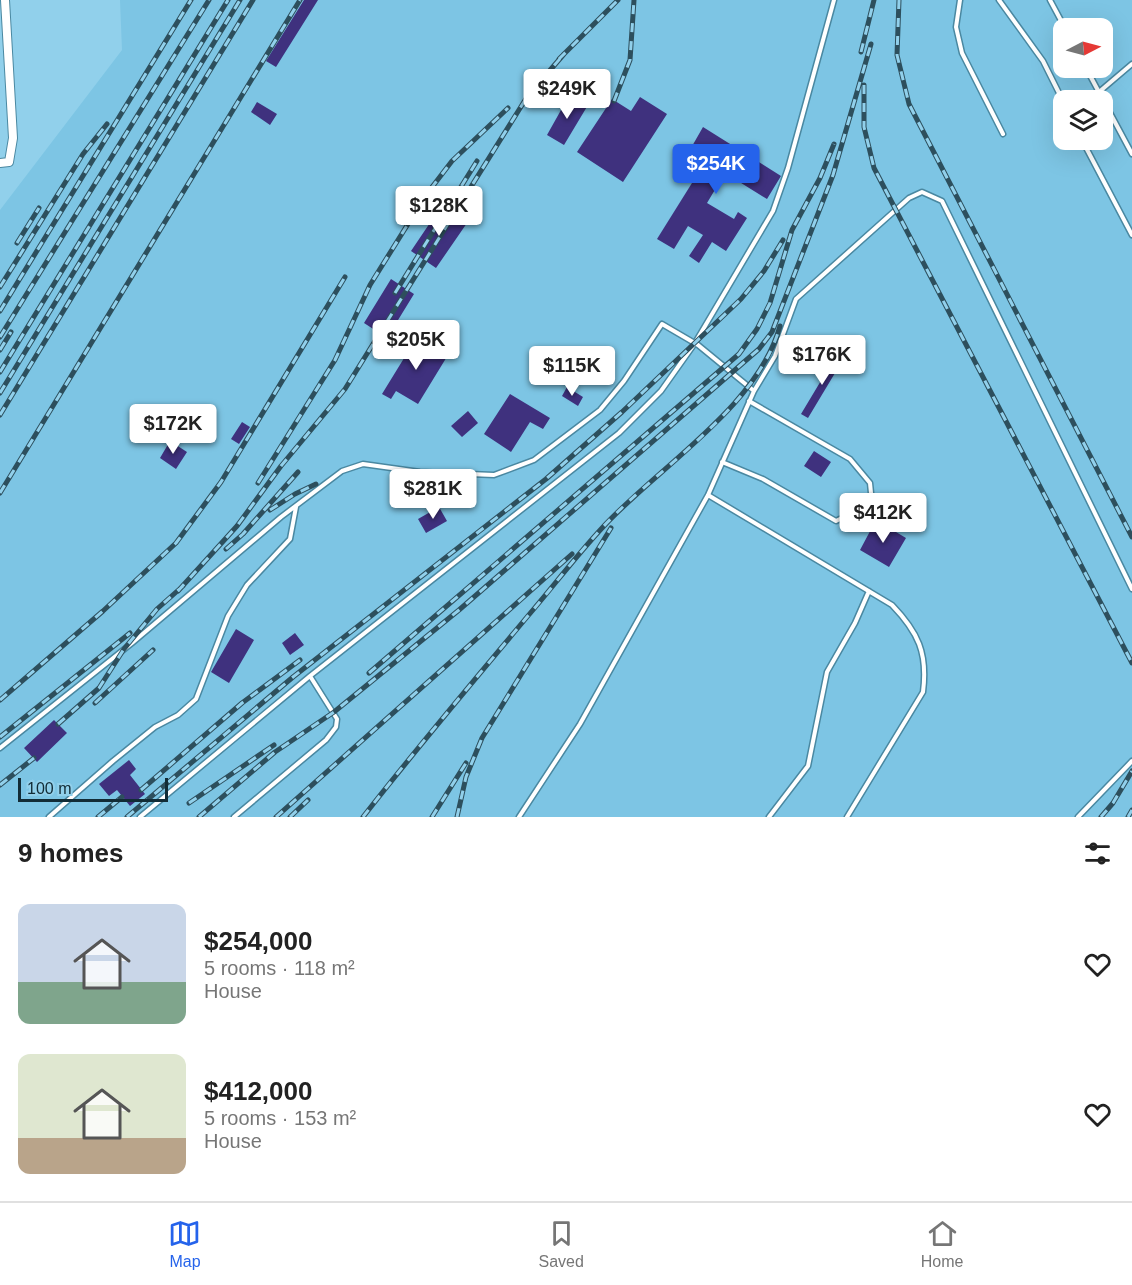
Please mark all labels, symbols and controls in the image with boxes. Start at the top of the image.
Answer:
north arrow [1053,18,1113,78]
map controls [1053,18,1113,150]
pin: $249K [525,69,609,120]
text: $249K [538,77,596,99]
button: layers [1053,90,1113,150]
pin: $254K [674,144,758,195]
text: $254K [687,152,745,174]
pin: $128K [397,186,481,237]
text: $128K [410,194,468,216]
pin: $205K [374,320,458,371]
text: $205K [387,328,445,350]
pin: $176K [780,335,864,386]
text: $176K [793,343,851,365]
pin: $115K [530,346,614,397]
text: $115K [543,354,601,376]
pin: $172K [131,404,215,455]
text: $172K [144,412,202,434]
pin: $281K [391,469,475,520]
text: $281K [404,477,462,499]
pin: $412K [841,493,925,544]
text: $412K [854,501,912,523]
scale bar [18,775,168,802]
text: 100 m [27,780,71,797]
icon: filters [1081,837,1114,870]
text: 9 homes [18,838,124,868]
text: $254,000 [204,926,312,956]
icon: home [66,928,138,1000]
icon: heart [1081,948,1114,981]
text: 5 rooms · 118 m² [204,957,355,979]
text: House [204,980,262,1002]
text: $412,000 [204,1076,312,1106]
icon: home [66,1078,138,1150]
icon: heart [1081,1098,1114,1131]
text: 5 rooms · 153 m² [204,1107,356,1129]
text: House [204,1130,262,1152]
tab: Map [168,1217,201,1271]
tab: Saved [538,1217,584,1271]
tab: Home [921,1217,963,1271]

